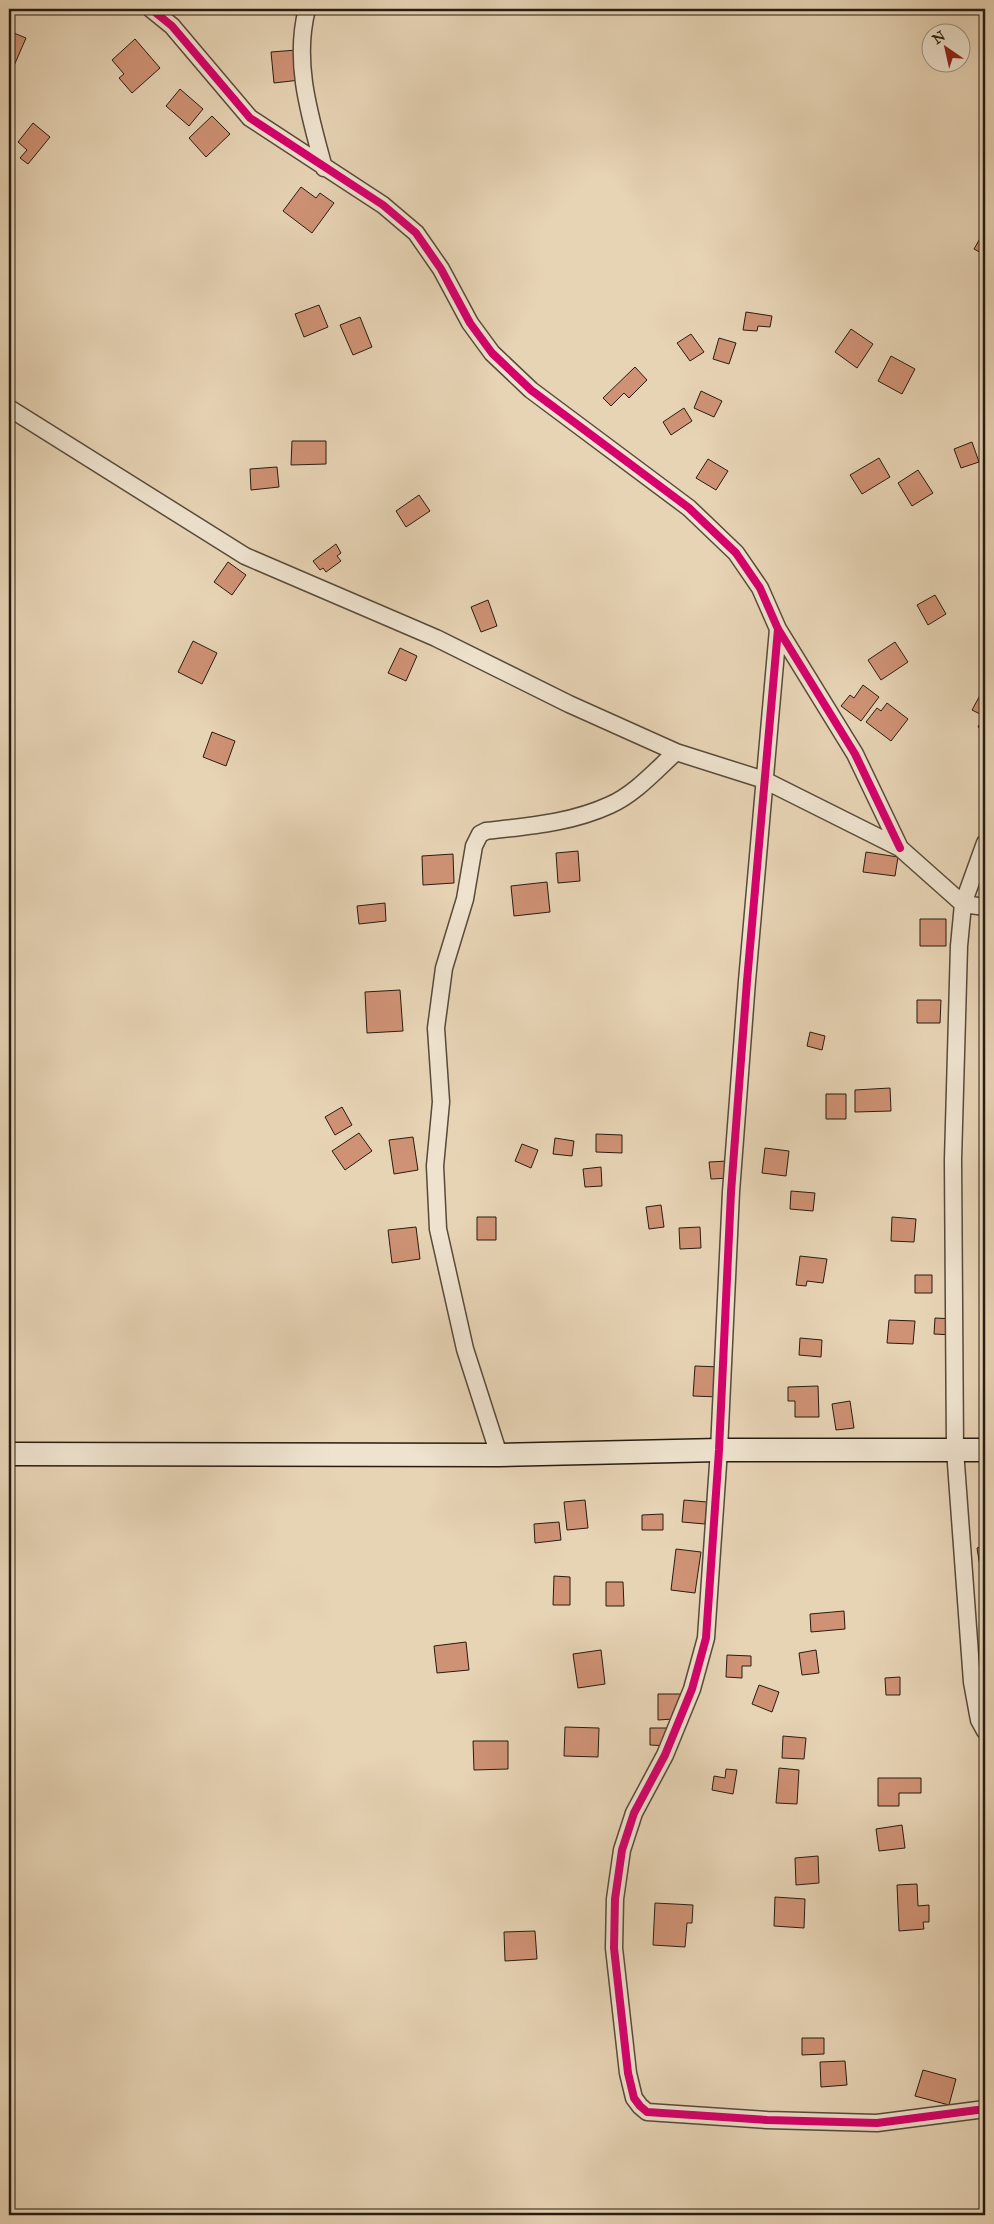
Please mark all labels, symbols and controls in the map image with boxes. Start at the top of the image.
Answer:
north arrow [922,22,972,72]
text: N [929,27,949,48]

